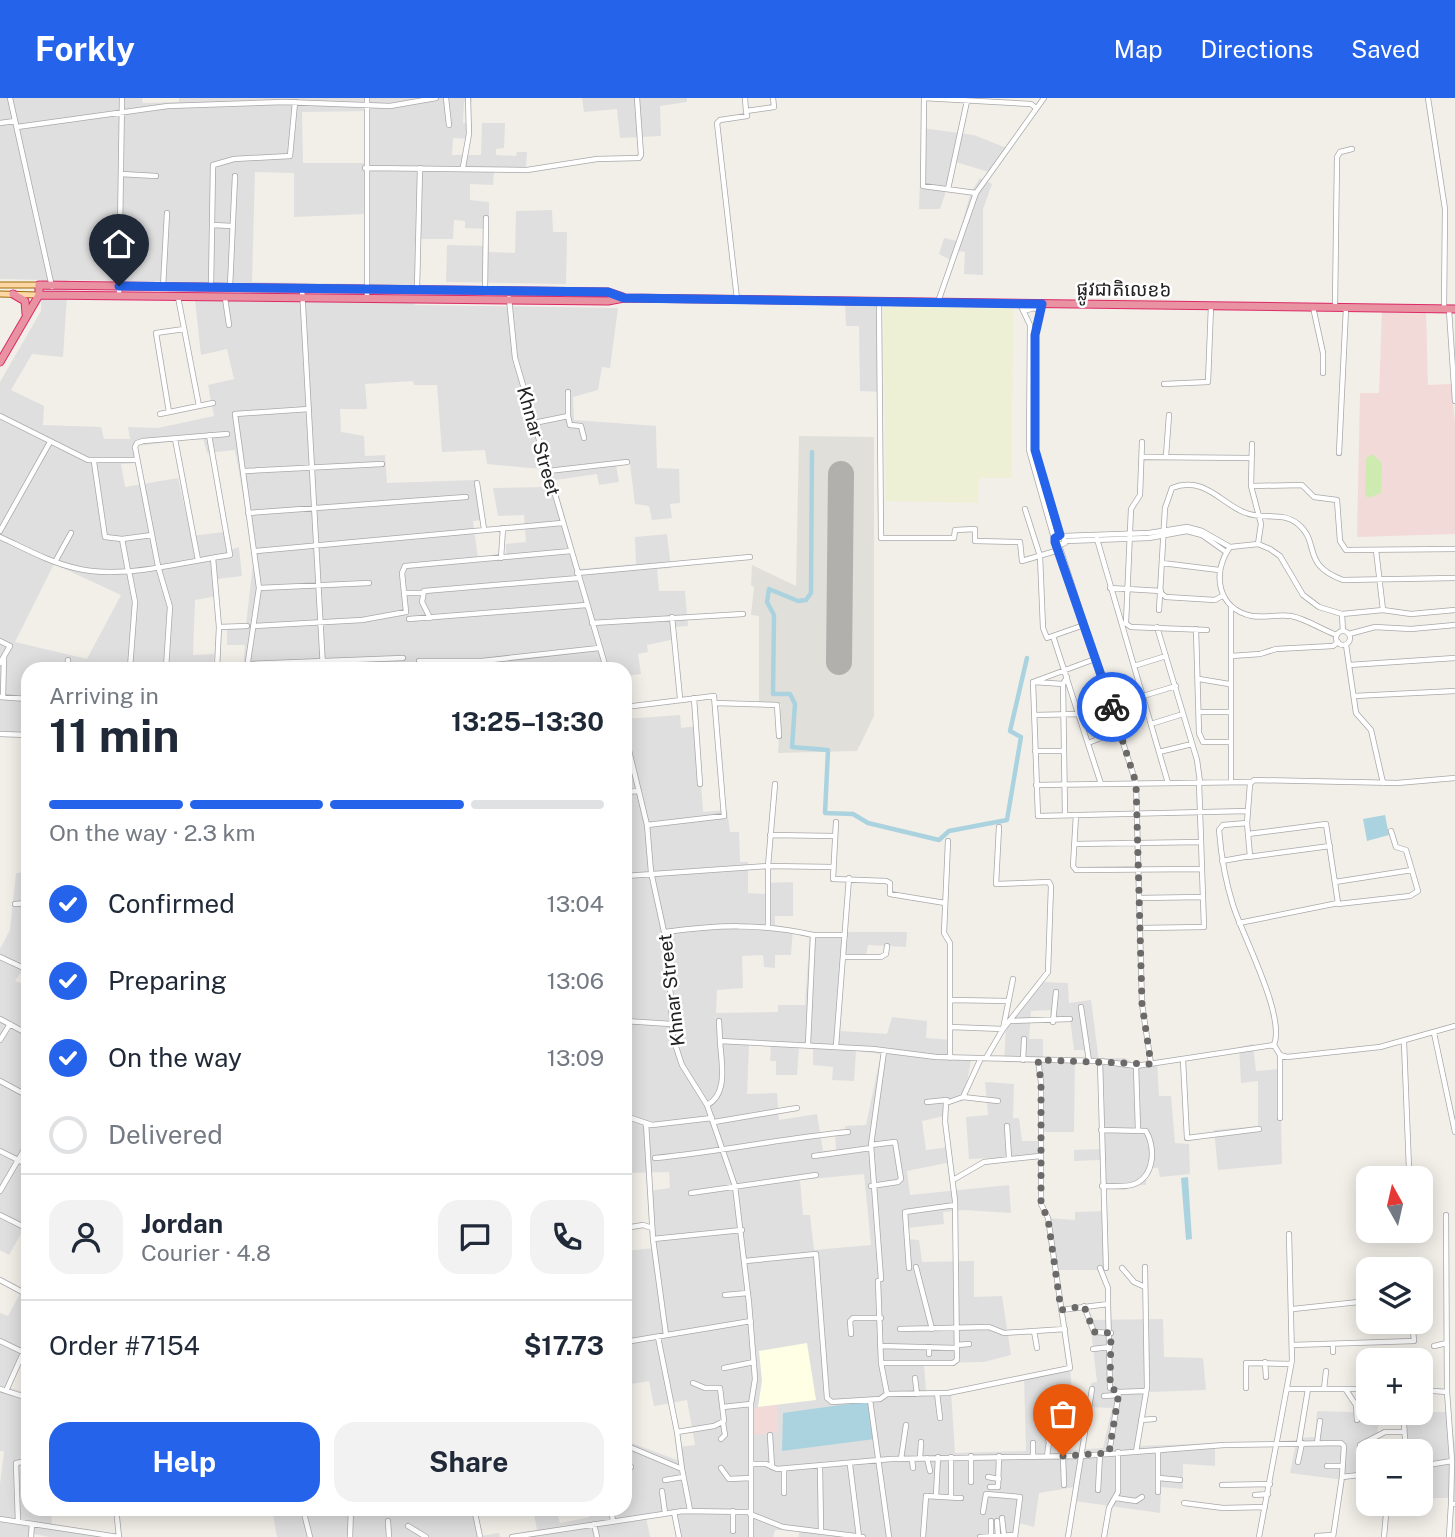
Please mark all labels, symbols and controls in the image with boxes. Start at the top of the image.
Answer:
text: Forkly [35,30,135,68]
text: Map [1114,35,1163,63]
text: Directions [1201,35,1313,63]
text: Saved [1351,35,1420,63]
pin [89,214,149,286]
icon: home [100,225,138,263]
street label: ផ្លូវជាតិលេខ៦ [1076,277,1172,307]
street label: Khnar Street [513,384,565,498]
courier [1077,672,1147,742]
text: Arriving in [49,682,159,709]
icon: bike [1093,688,1131,726]
text: 13:25–13:30 [451,706,604,737]
text: 11 min [49,708,180,762]
text: On the way · 2.3 km [49,819,255,846]
icon: check [49,885,87,923]
text: Confirmed [108,888,235,919]
text: 13:04 [546,890,604,917]
street label: Khnar Street [653,933,689,1047]
icon: check [49,962,87,1000]
text: Preparing [108,965,227,996]
text: 13:06 [547,967,604,994]
icon: check [49,1039,87,1077]
text: On the way [108,1042,242,1073]
text: 13:09 [547,1044,604,1071]
text: Delivered [108,1119,223,1150]
north arrow [1356,1166,1433,1242]
map controls [1356,1166,1433,1516]
button: person [49,1200,123,1274]
button: chat [438,1200,512,1274]
button: phone [530,1200,604,1274]
text: Jordan [141,1208,223,1239]
text: Courier · 4.8 [141,1239,271,1266]
button: layers [1356,1257,1433,1334]
text: Order #7154 [49,1330,200,1361]
text: $17.73 [524,1330,604,1361]
button: + [1356,1348,1433,1425]
pin [1033,1384,1093,1456]
icon: bag [1044,1395,1082,1433]
button: Help [49,1422,320,1502]
button: Share [334,1422,604,1502]
button: − [1356,1439,1433,1516]

